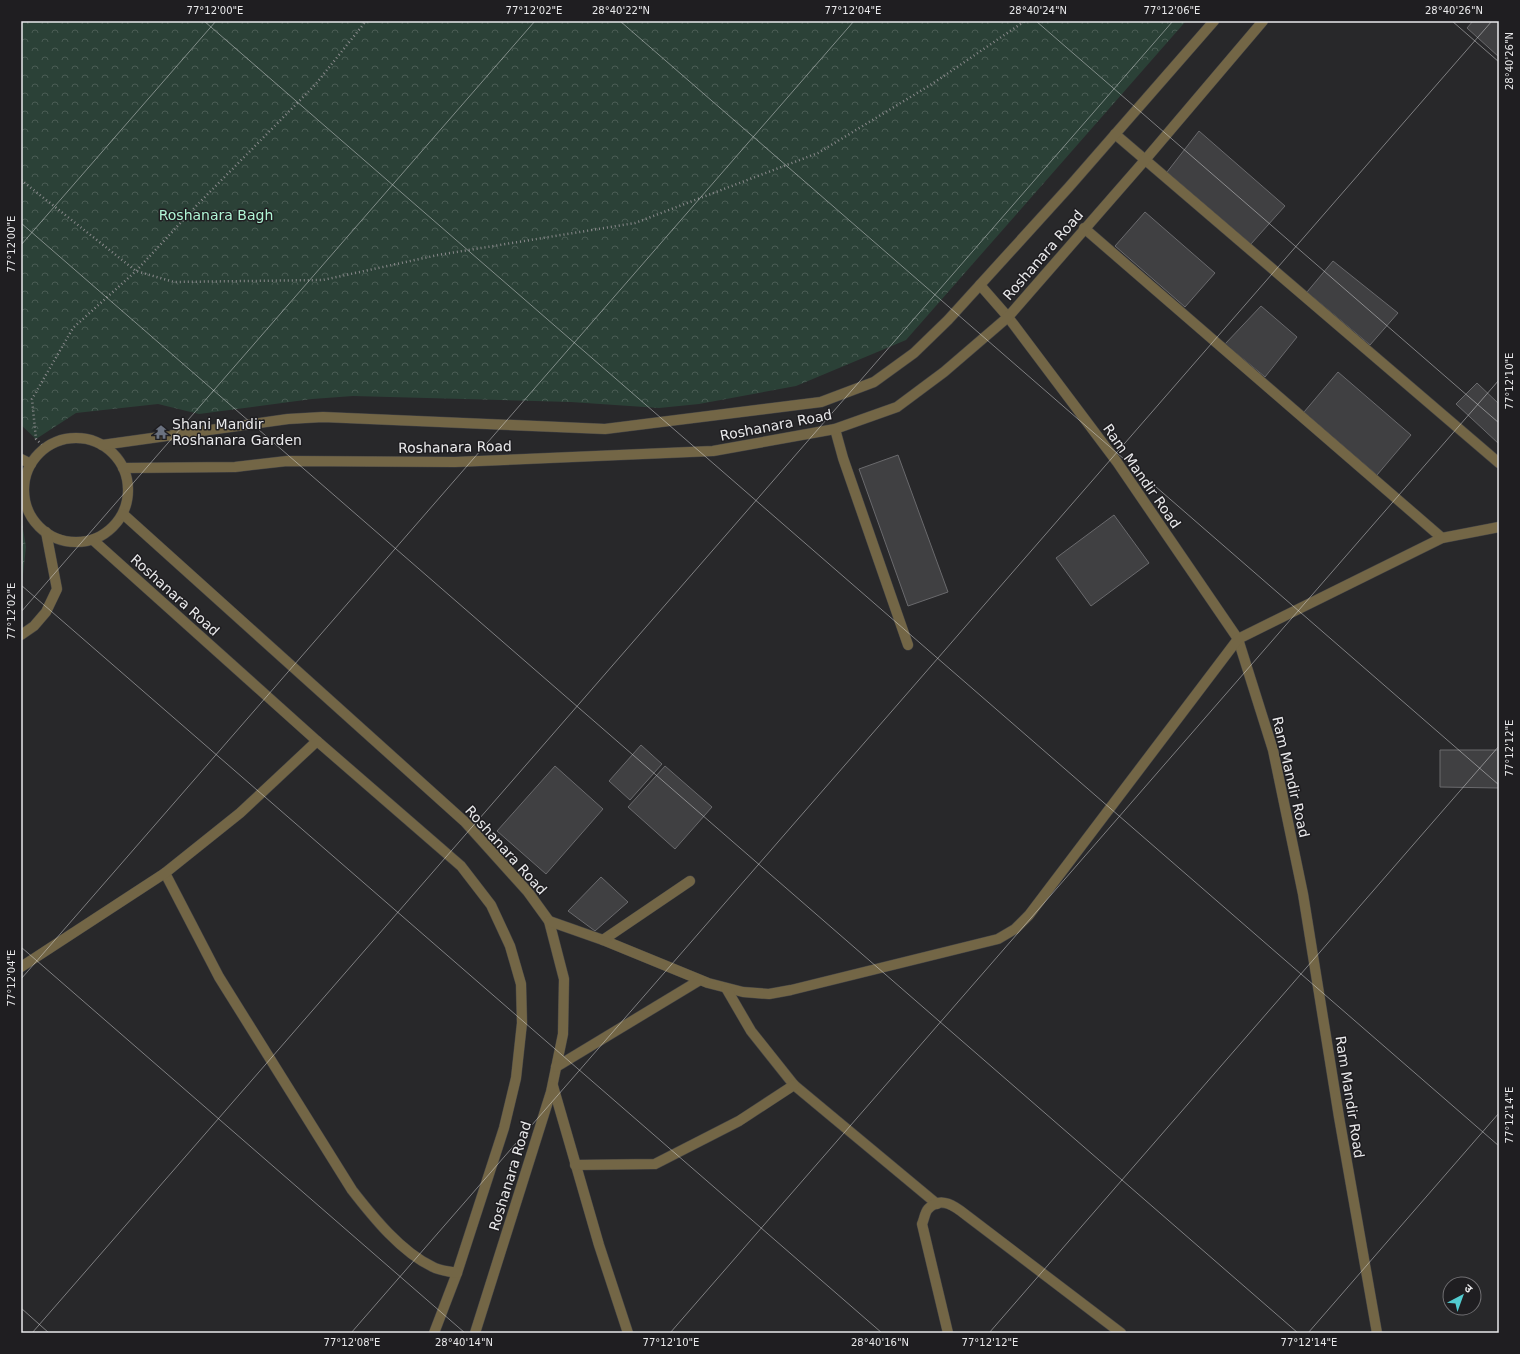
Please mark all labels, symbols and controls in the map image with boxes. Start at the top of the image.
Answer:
text: 77°12'00"E [187,5,243,16]
text: 77°12'02"E [506,5,562,16]
text: 28°40'22"N [592,5,650,16]
text: 77°12'04"E [825,5,881,16]
text: 28°40'24"N [1009,5,1067,16]
text: 77°12'06"E [1144,5,1200,16]
text: 28°40'26"N [1425,5,1483,16]
text: 28°40'26"N [1504,32,1515,90]
park label: Roshanara Bagh [159,207,273,223]
street label: Roshanara Road [1000,207,1086,303]
text: 77°12'00"E [6,216,17,272]
text: 77°12'10"E [1504,353,1515,409]
street label: Roshanara Road [719,406,833,444]
place label: Shani Mandir Roshanara Garden [172,416,302,448]
street label: Ram Mandir Road [1100,421,1184,531]
temple icon: Shani Mandir Roshanara Garden [153,424,169,440]
street label: Roshanara Road [398,438,512,456]
street label: Roshanara Road [127,551,223,639]
text: 77°12'02"E [6,583,17,639]
street label: Ram Mandir Road [1269,715,1313,839]
text: 77°12'12"E [1504,720,1515,776]
street label: Roshanara Road [462,802,550,898]
text: 77°12'04"E [6,950,17,1006]
street label: Ram Mandir Road [1332,1035,1368,1159]
text: 77°12'14"E [1504,1087,1515,1143]
street label: Roshanara Road [486,1119,534,1233]
north arrow [1442,1276,1482,1316]
text: उ [1462,1282,1475,1296]
text: 77°12'08"E [324,1337,380,1348]
text: 28°40'14"N [435,1337,493,1348]
text: 77°12'10"E [643,1337,699,1348]
text: 28°40'16"N [851,1337,909,1348]
text: 77°12'12"E [962,1337,1018,1348]
text: 77°12'14"E [1281,1337,1337,1348]

